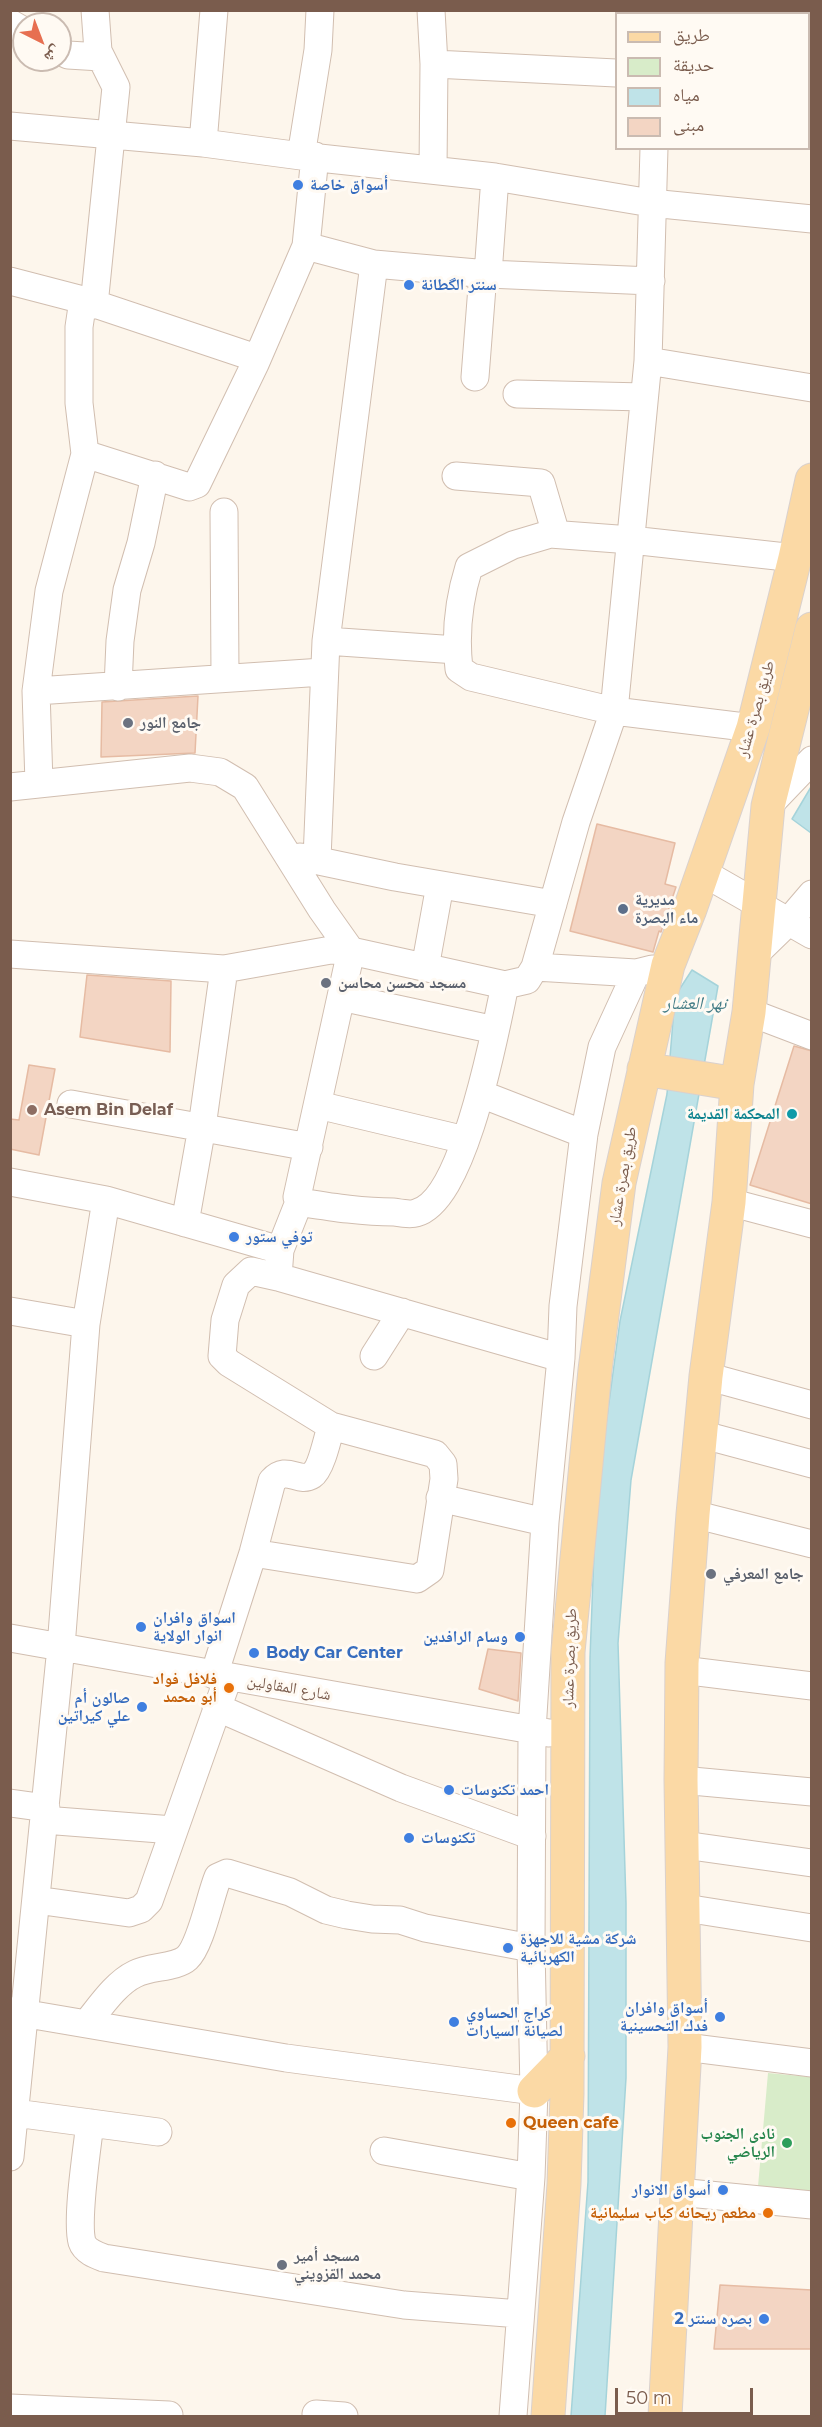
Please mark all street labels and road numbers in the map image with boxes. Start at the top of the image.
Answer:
street label: طريق بصرة عشار [733,658,779,760]
street label: طريق بصرة عشار [605,1125,641,1227]
street label: طريق بصرة عشار [559,1608,581,1708]
street label: شارع المقاولين [246,1671,332,1705]

